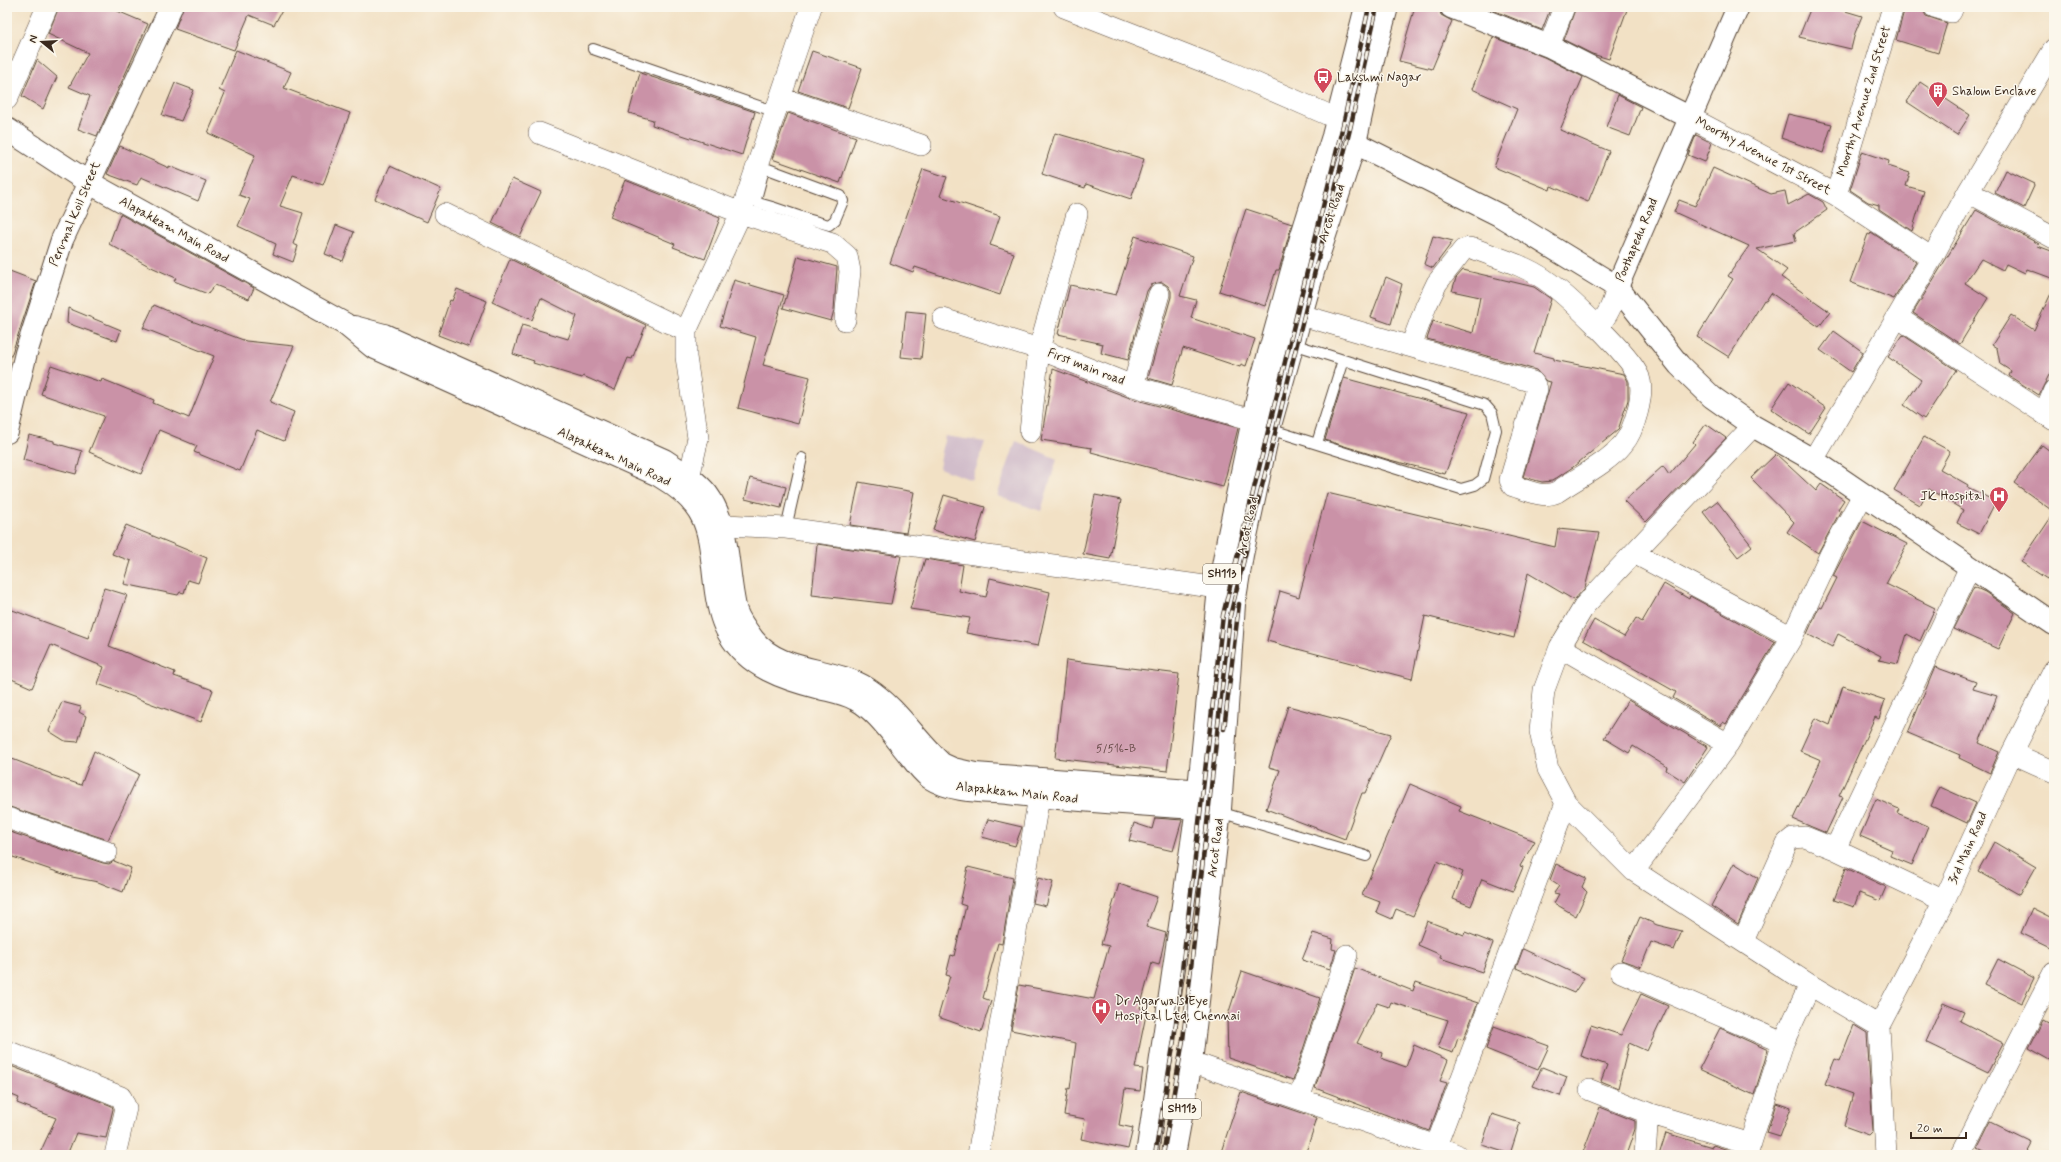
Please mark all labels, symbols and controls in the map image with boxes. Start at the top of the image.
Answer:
north arrow [22,22,62,62]
street label: Moorthy Avenue 2nd Street [1833,24,1895,178]
text: N [26,34,41,45]
bus stop icon: Lakshmi Nagar [1312,66,1334,94]
place label: Lakshmi Nagar [1337,69,1422,87]
building icon: Shalom Enclave [1927,80,1949,108]
place label: Shalom Enclave [1952,83,2037,100]
street label: Moorthy Avenue 1st Street [1692,113,1834,199]
street label: Perumal Koil Street [45,159,105,269]
street label: Arcot Road [1315,182,1349,244]
street label: Alapakkam Main Road [116,193,232,267]
street label: Poothapedu Road [1612,195,1662,284]
street label: First main road [1045,344,1127,390]
street label: Alapakkam Main Road [555,423,673,491]
hospital icon: JK Hospital [1988,485,2010,513]
place label: JK Hospital [1920,488,1985,505]
street label: Arcot Road [1233,495,1263,557]
road number: SH113 [1203,564,1241,584]
house number: 5/516-B [1096,742,1136,756]
street label: Alapakkam Main Road [955,778,1079,808]
street label: 3rd Main Road [1944,809,1992,887]
street label: Arcot Road [1204,817,1228,879]
place label: Dr Agarwals Eye Hospital Ltd, Chennai [1115,993,1240,1025]
hospital icon: Dr Agarwals Eye Hospital Ltd, Chennai [1090,997,1112,1025]
road number: SH113 [1163,1099,1201,1119]
scale bar [1911,1114,1966,1140]
text: 20 m [1917,1121,1943,1137]

